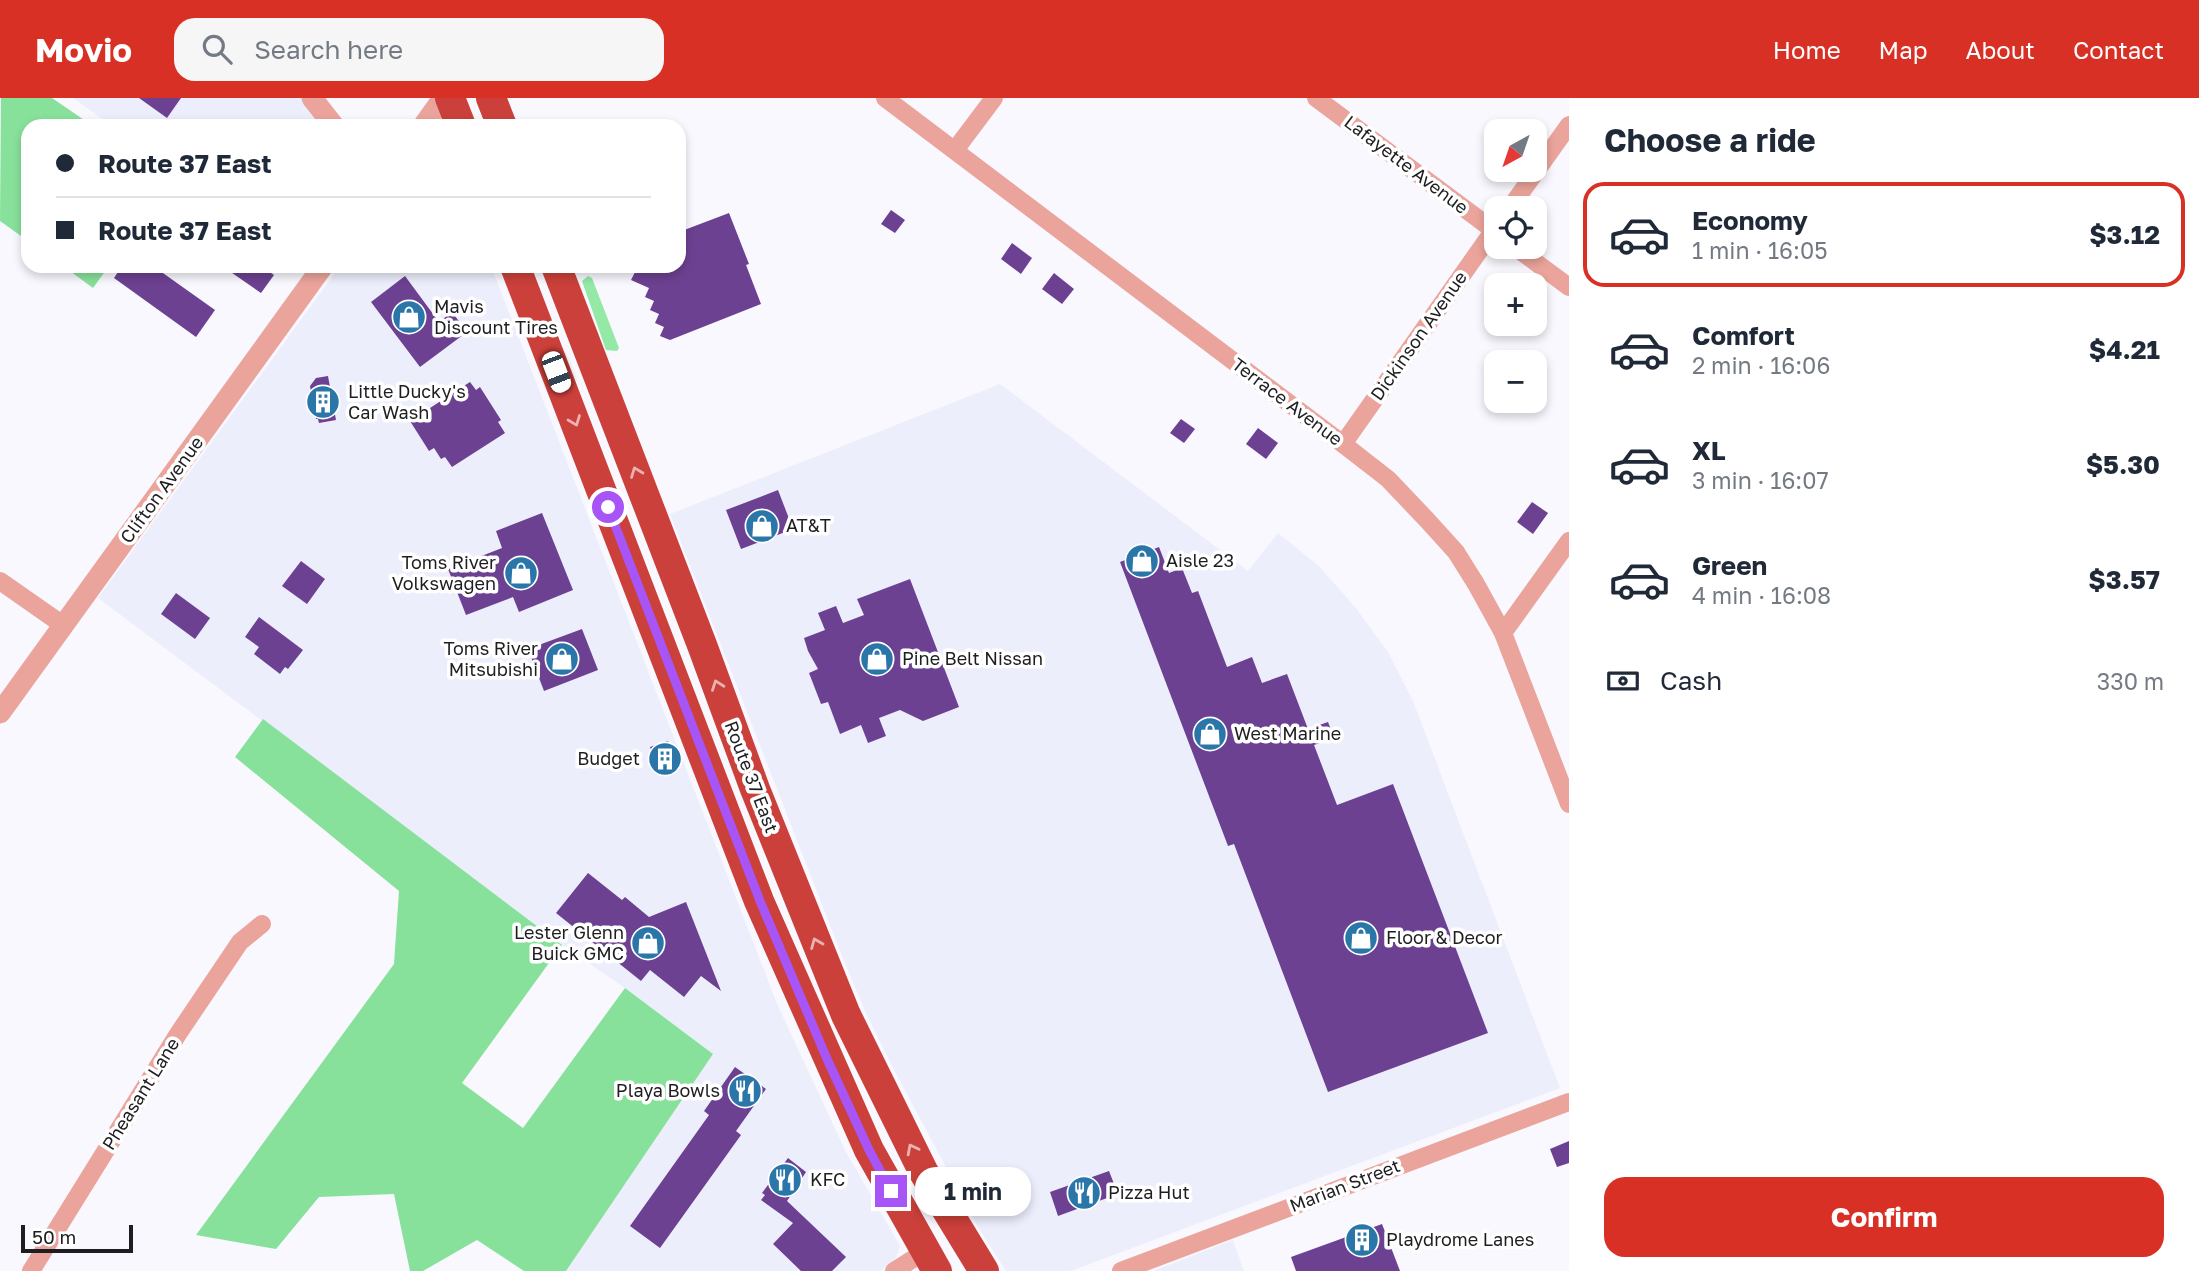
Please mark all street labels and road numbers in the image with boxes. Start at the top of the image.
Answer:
street label: Lafayette Avenue [1340,110,1473,218]
street label: Dickinson Avenue [1365,267,1471,404]
street label: Terrace Avenue [1228,353,1347,450]
street label: Clifton Avenue [115,432,207,547]
street label: Route 37 East [720,718,783,836]
street label: Pheasant Lane [97,1033,183,1154]
street label: Marian Street [1286,1154,1403,1216]

